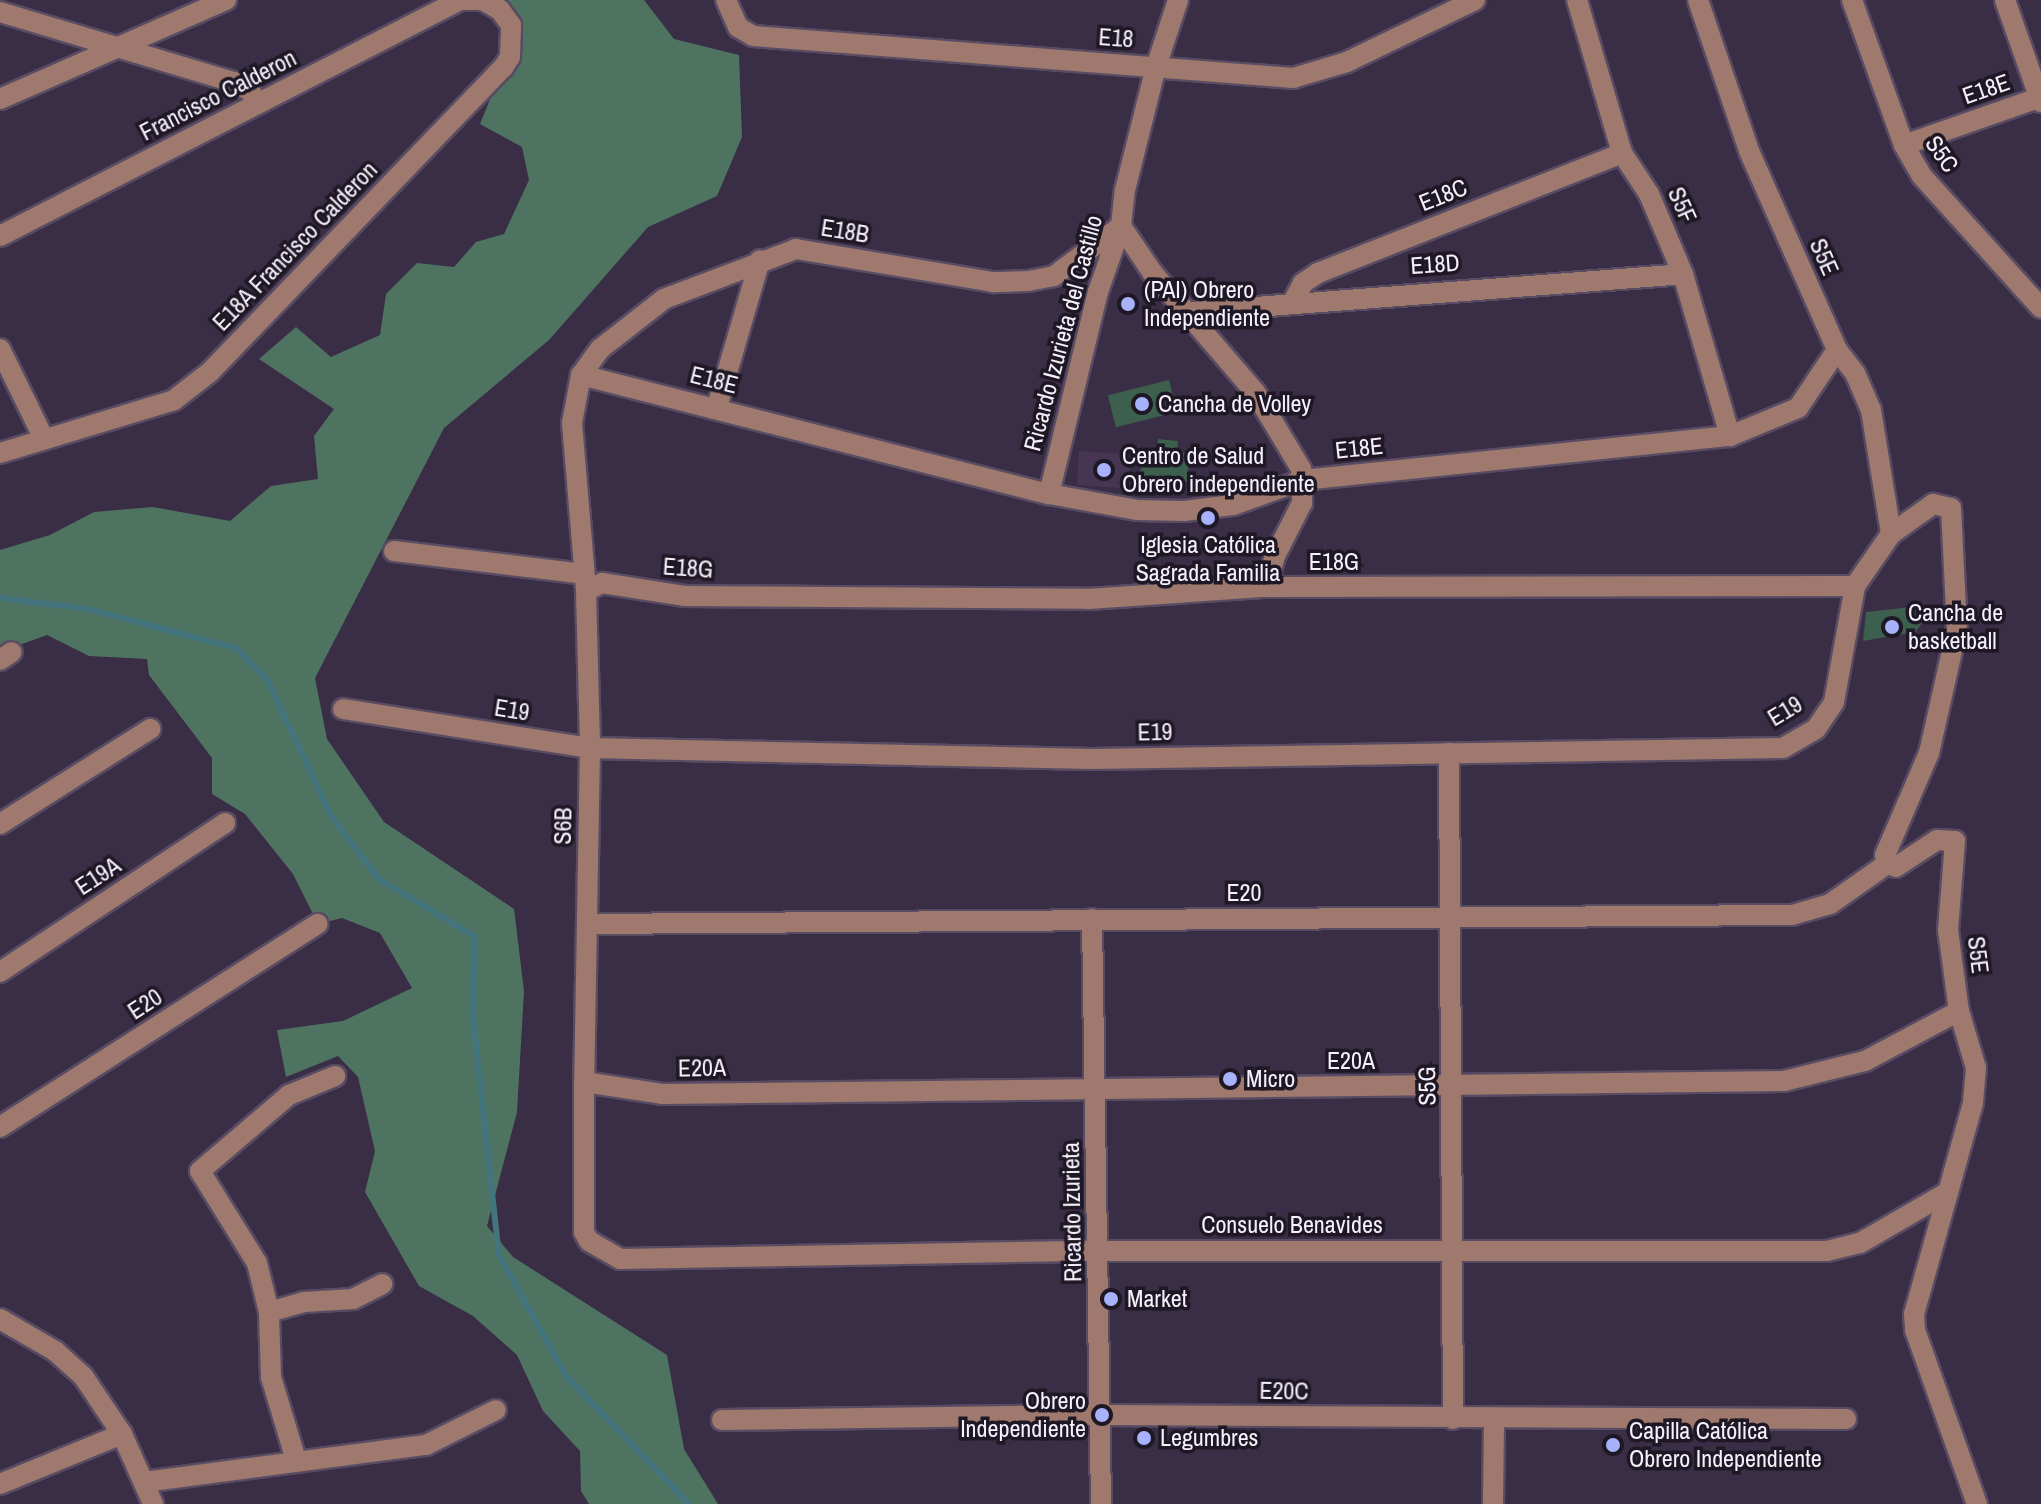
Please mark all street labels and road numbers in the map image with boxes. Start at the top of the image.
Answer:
street label: E18 [1098,22,1134,54]
street label: Francisco Calderon [135,43,301,147]
street label: E18E [1959,68,2013,110]
street label: S5C [1919,130,1965,178]
street label: E18A Francisco Calderon [206,155,384,337]
street label: E18C [1415,172,1471,218]
street label: S5F [1662,183,1702,227]
street label: Ricardo Izurieta del Castillo [1018,212,1108,454]
street label: E18B [819,213,871,249]
street label: S5E [1803,234,1845,280]
street label: E18D [1409,248,1461,280]
street label: E18E [687,360,741,400]
street label: E18E [1334,431,1384,465]
street label: E18G [1309,548,1359,576]
street label: E18G [662,552,714,584]
street label: E19 [1763,690,1807,732]
street label: E19 [492,693,532,727]
street label: E19 [1137,717,1173,747]
street label: S6B [548,807,578,845]
street label: E19A [70,851,126,901]
street label: E20 [1226,879,1262,907]
street label: S5E [1961,935,1995,975]
street label: E20 [122,982,168,1026]
street label: E20A [1327,1047,1375,1075]
street label: E20A [678,1053,726,1083]
street label: S5G [1412,1066,1442,1106]
street label: Ricardo Izurieta [1056,1142,1088,1282]
street label: Consuelo Benavides [1201,1211,1383,1239]
street label: E20C [1259,1376,1309,1406]

